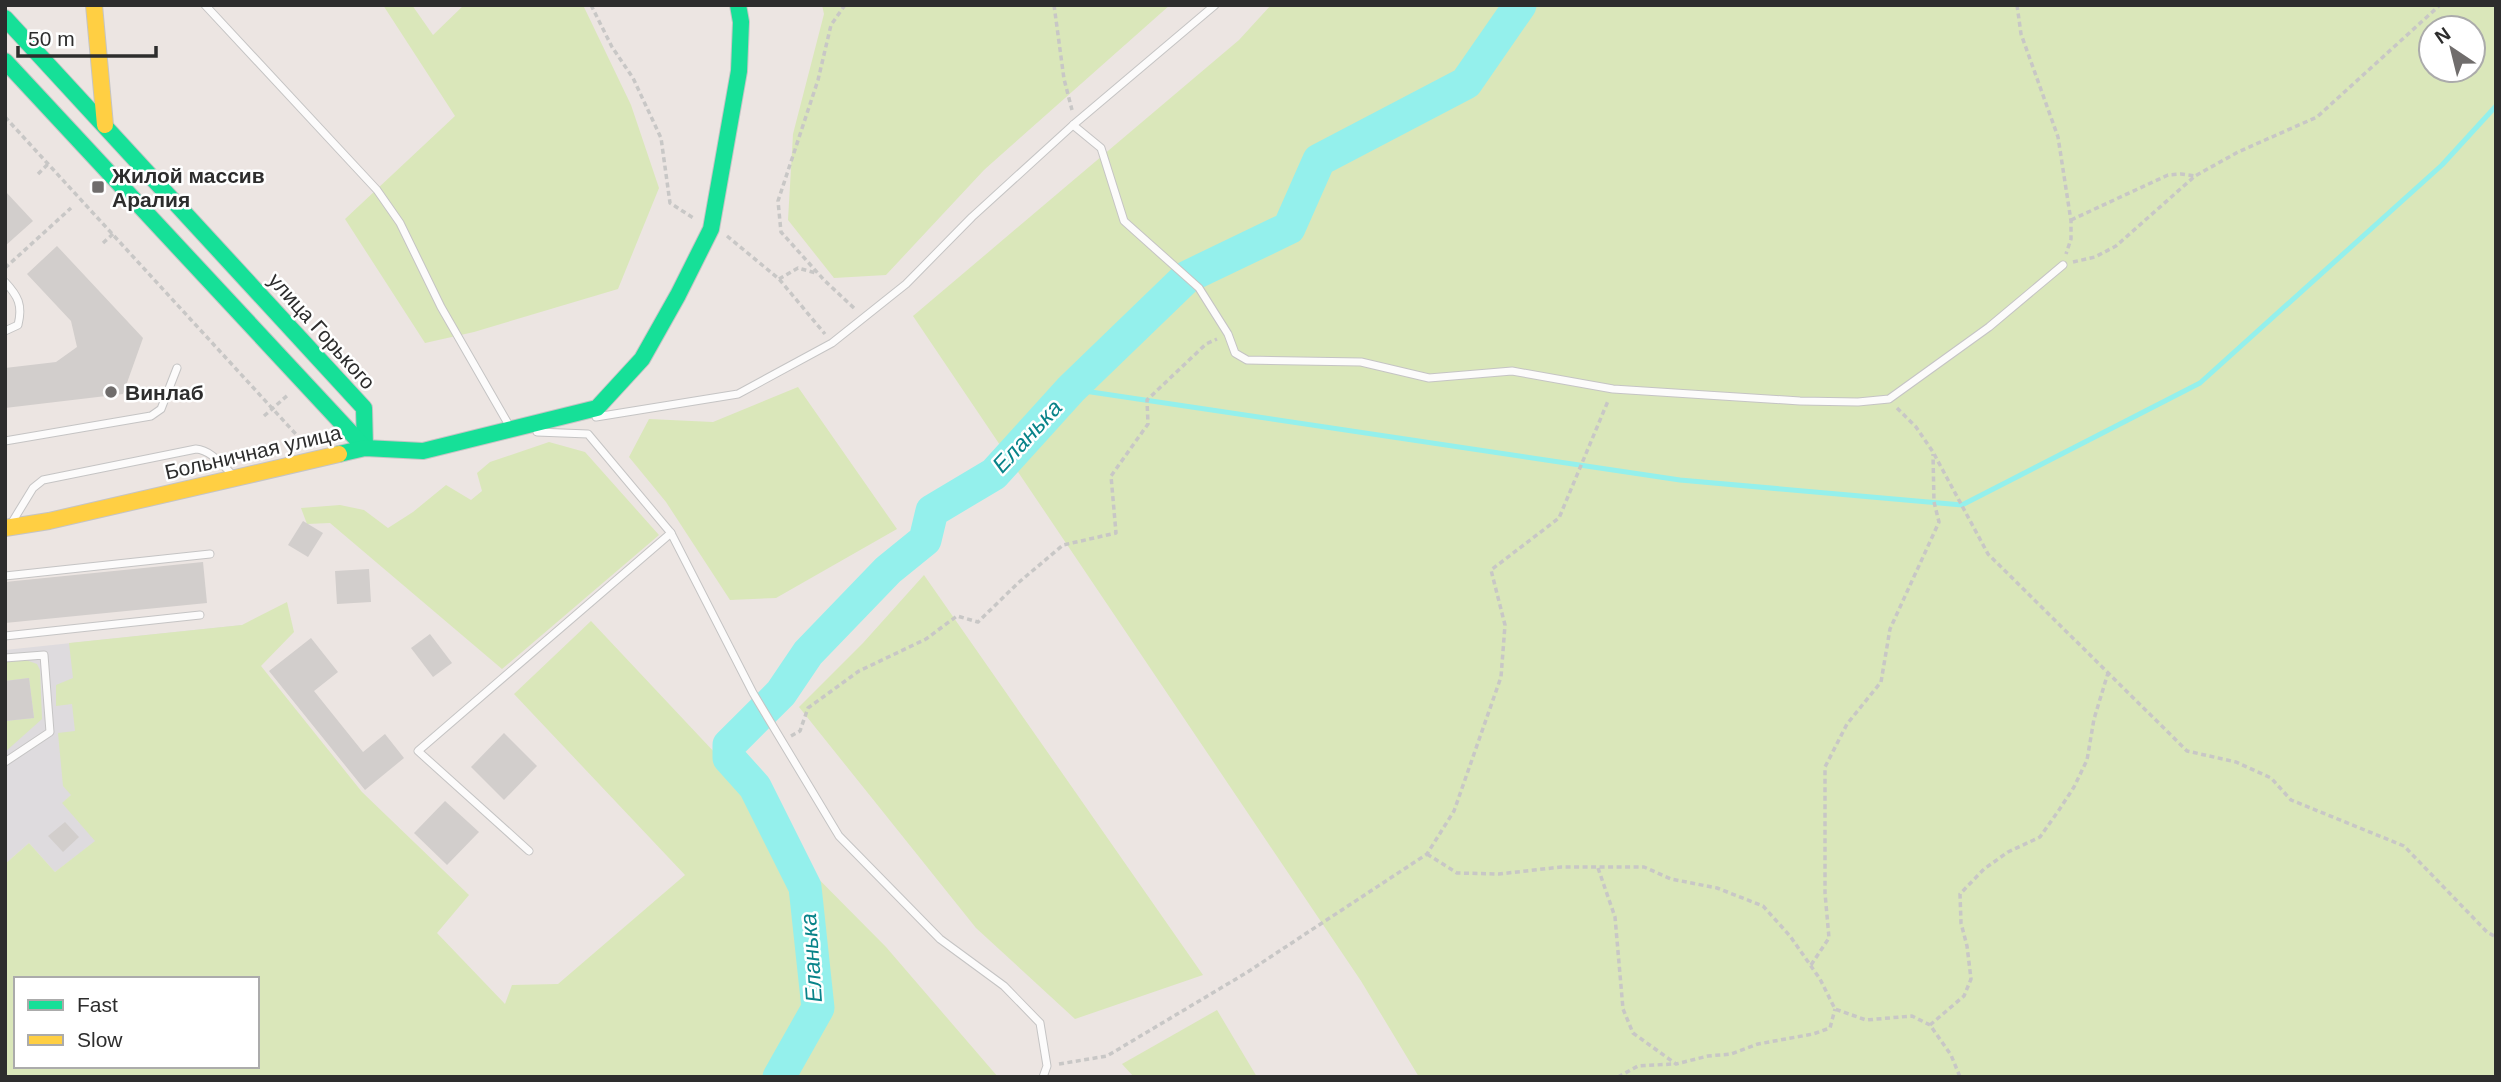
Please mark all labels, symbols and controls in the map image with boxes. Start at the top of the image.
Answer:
scale bar [18,14,156,58]
north arrow [2417,14,2487,84]
text: N [2431,23,2454,48]
text: 50 m [28,27,75,50]
place label: Жилой массив Аралия [111,164,265,211]
marker: Жилой массив Аралия [90,179,106,195]
street label: улица Горького [264,268,380,394]
place label: Винлаб [125,381,204,404]
marker: Винлаб [103,384,119,400]
water label: Еланька [987,394,1067,478]
street label: Больничная улица [162,420,344,484]
water label: Еланька [795,912,827,1004]
legend [14,977,259,1068]
text: Fast [77,993,118,1016]
text: Slow [77,1028,123,1051]

